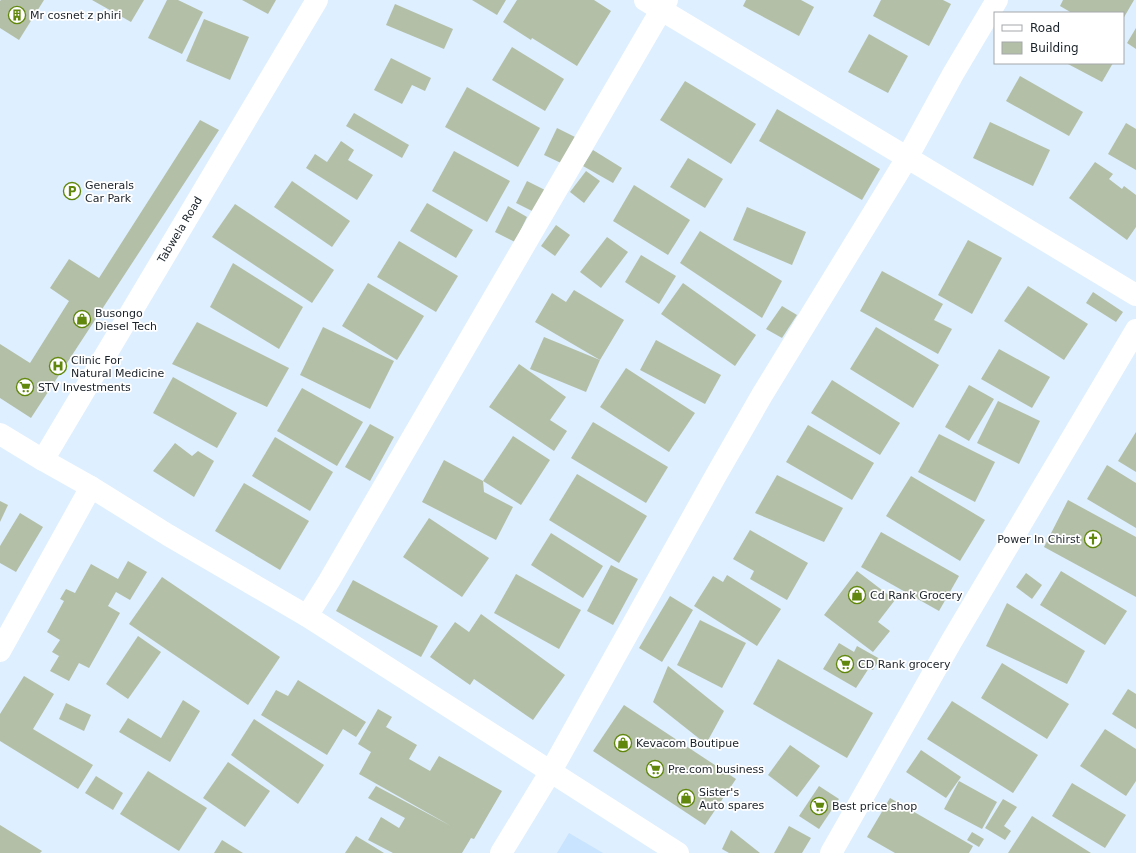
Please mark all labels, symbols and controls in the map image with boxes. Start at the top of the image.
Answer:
building icon: Mr cosnet z phiri [7,5,27,25]
place label: Mr cosnet z phiri [30,9,121,22]
legend [994,12,1124,64]
text: Road [1030,21,1060,35]
text: Building [1030,41,1079,55]
place label: Generals Car Park [85,179,134,205]
parking icon: Generals Car Park [62,181,82,201]
street label: Tabwela Road [155,194,205,266]
place label: Busongo Diesel Tech [95,307,157,333]
shop icon: Busongo Diesel Tech [72,309,92,329]
place label: Clinic For Natural Medicine [71,354,164,380]
hospital icon: Clinic For Natural Medicine [48,356,68,376]
supermarket icon: STV Investments [15,377,35,397]
place label: STV Investments [38,381,131,394]
church icon: Power In Chirst [1083,529,1103,549]
place label: Power In Chirst [997,533,1081,546]
shop icon: Cd Rank Grocery [847,585,867,605]
place label: Cd Rank Grocery [870,589,963,602]
supermarket icon: CD Rank grocery [835,654,855,674]
place label: CD Rank grocery [858,658,951,671]
shop icon: Kevacom Boutipue [613,733,633,753]
place label: Kevacom Boutipue [636,737,739,750]
supermarket icon: Pre.com business [645,759,665,779]
place label: Pre.com business [668,763,764,776]
place label: Sister's Auto spares [699,786,765,812]
shop icon: Sister's Auto spares [676,788,696,808]
supermarket icon: Best price shop [809,796,829,816]
place label: Best price shop [832,800,917,813]

